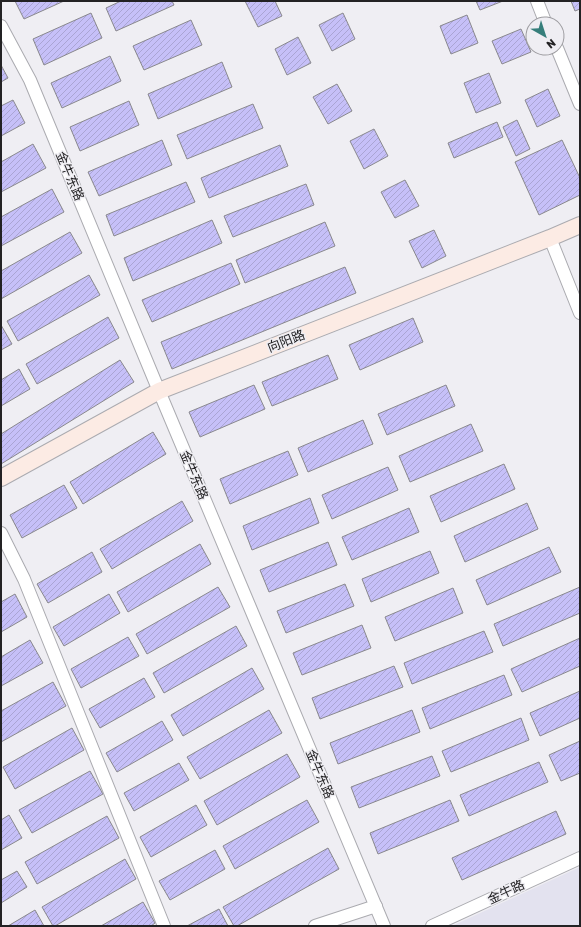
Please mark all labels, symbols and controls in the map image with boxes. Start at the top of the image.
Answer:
north arrow [525,16,565,56]
text: N [544,36,558,51]
street label: 金牛东路 [53,149,87,203]
street label: 向阳路 [265,327,307,355]
street label: 金牛东路 [177,448,211,502]
street label: 金牛东路 [303,747,337,801]
street label: 金牛路 [485,877,527,907]

